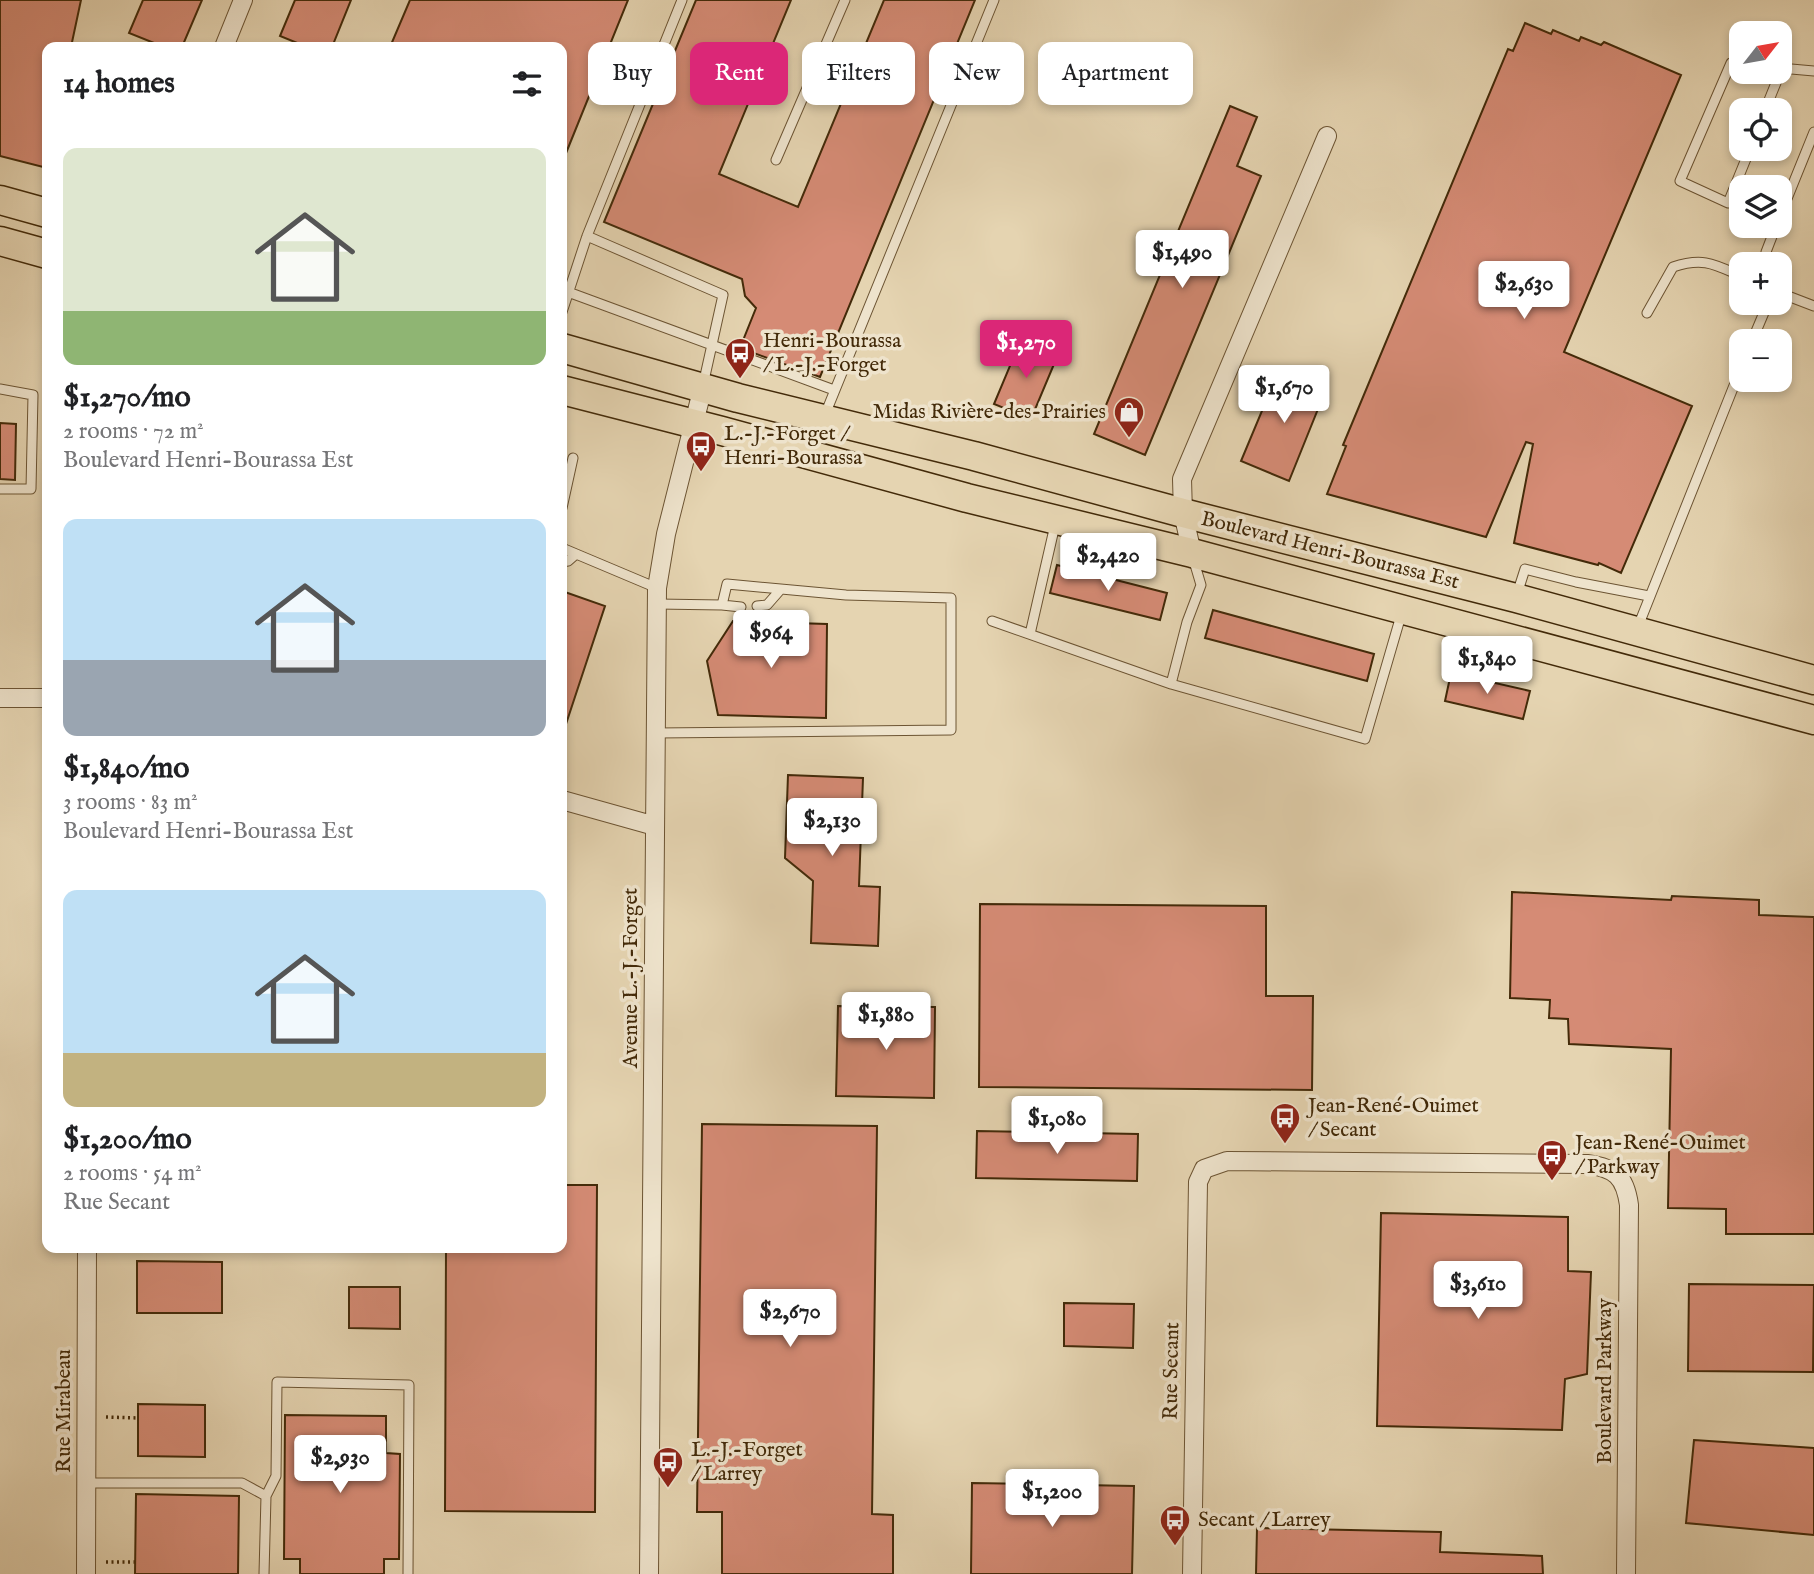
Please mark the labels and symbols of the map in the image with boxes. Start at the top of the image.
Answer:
north arrow [1729,21,1792,84]
pin: $1,490 [1125,230,1239,290]
pin: $2,630 [1467,262,1581,321]
pin: $1,270 [969,320,1083,380]
place label: Henri-Bourassa / L.-J.-Forget [763,328,902,379]
bus stop icon: Henri-Bourassa / L.-J.-Forget [723,336,757,380]
pin: $1,670 [1227,366,1341,425]
shop icon: Midas Rivière-des-Prairies [1112,395,1146,439]
place label: Midas Rivière-des-Prairies [873,399,1106,426]
place label: L.-J.-Forget / Henri-Bourassa [724,421,863,472]
bus stop icon: L.-J.-Forget / Henri-Bourassa [684,429,718,473]
street label: Boulevard Henri-Bourassa Est [1198,506,1462,596]
pin: $2,420 [1051,534,1165,593]
pin: $964 [730,610,812,670]
pin: $1,840 [1430,636,1544,696]
pin: $2,130 [775,798,889,858]
street label: Avenue L.-J.-Forget [618,888,645,1069]
pin: $1,880 [829,992,943,1052]
place label: Jean-René-Ouimet / Secant [1306,1093,1479,1144]
pin: $1,080 [1000,1096,1114,1156]
bus stop icon: Jean-René-Ouimet / Secant [1268,1101,1302,1145]
place label: Jean-René-Ouimet / Parkway [1573,1130,1746,1181]
bus stop icon: Jean-René-Ouimet / Parkway [1535,1138,1569,1182]
pin: $3,610 [1421,1262,1535,1321]
pin: $2,670 [733,1290,847,1349]
street label: Boulevard Parkway [1592,1297,1619,1464]
street label: Rue Secant [1158,1322,1186,1420]
street label: Rue Mirabeau [51,1349,78,1473]
pin: $2,930 [283,1436,397,1495]
place label: L.-J.-Forget / Larrey [691,1437,803,1488]
bus stop icon: L.-J.-Forget / Larrey [651,1445,685,1489]
pin: $1,200 [995,1470,1109,1529]
bus stop icon: Secant / Larrey [1158,1503,1192,1547]
place label: Secant / Larrey [1198,1507,1331,1534]

